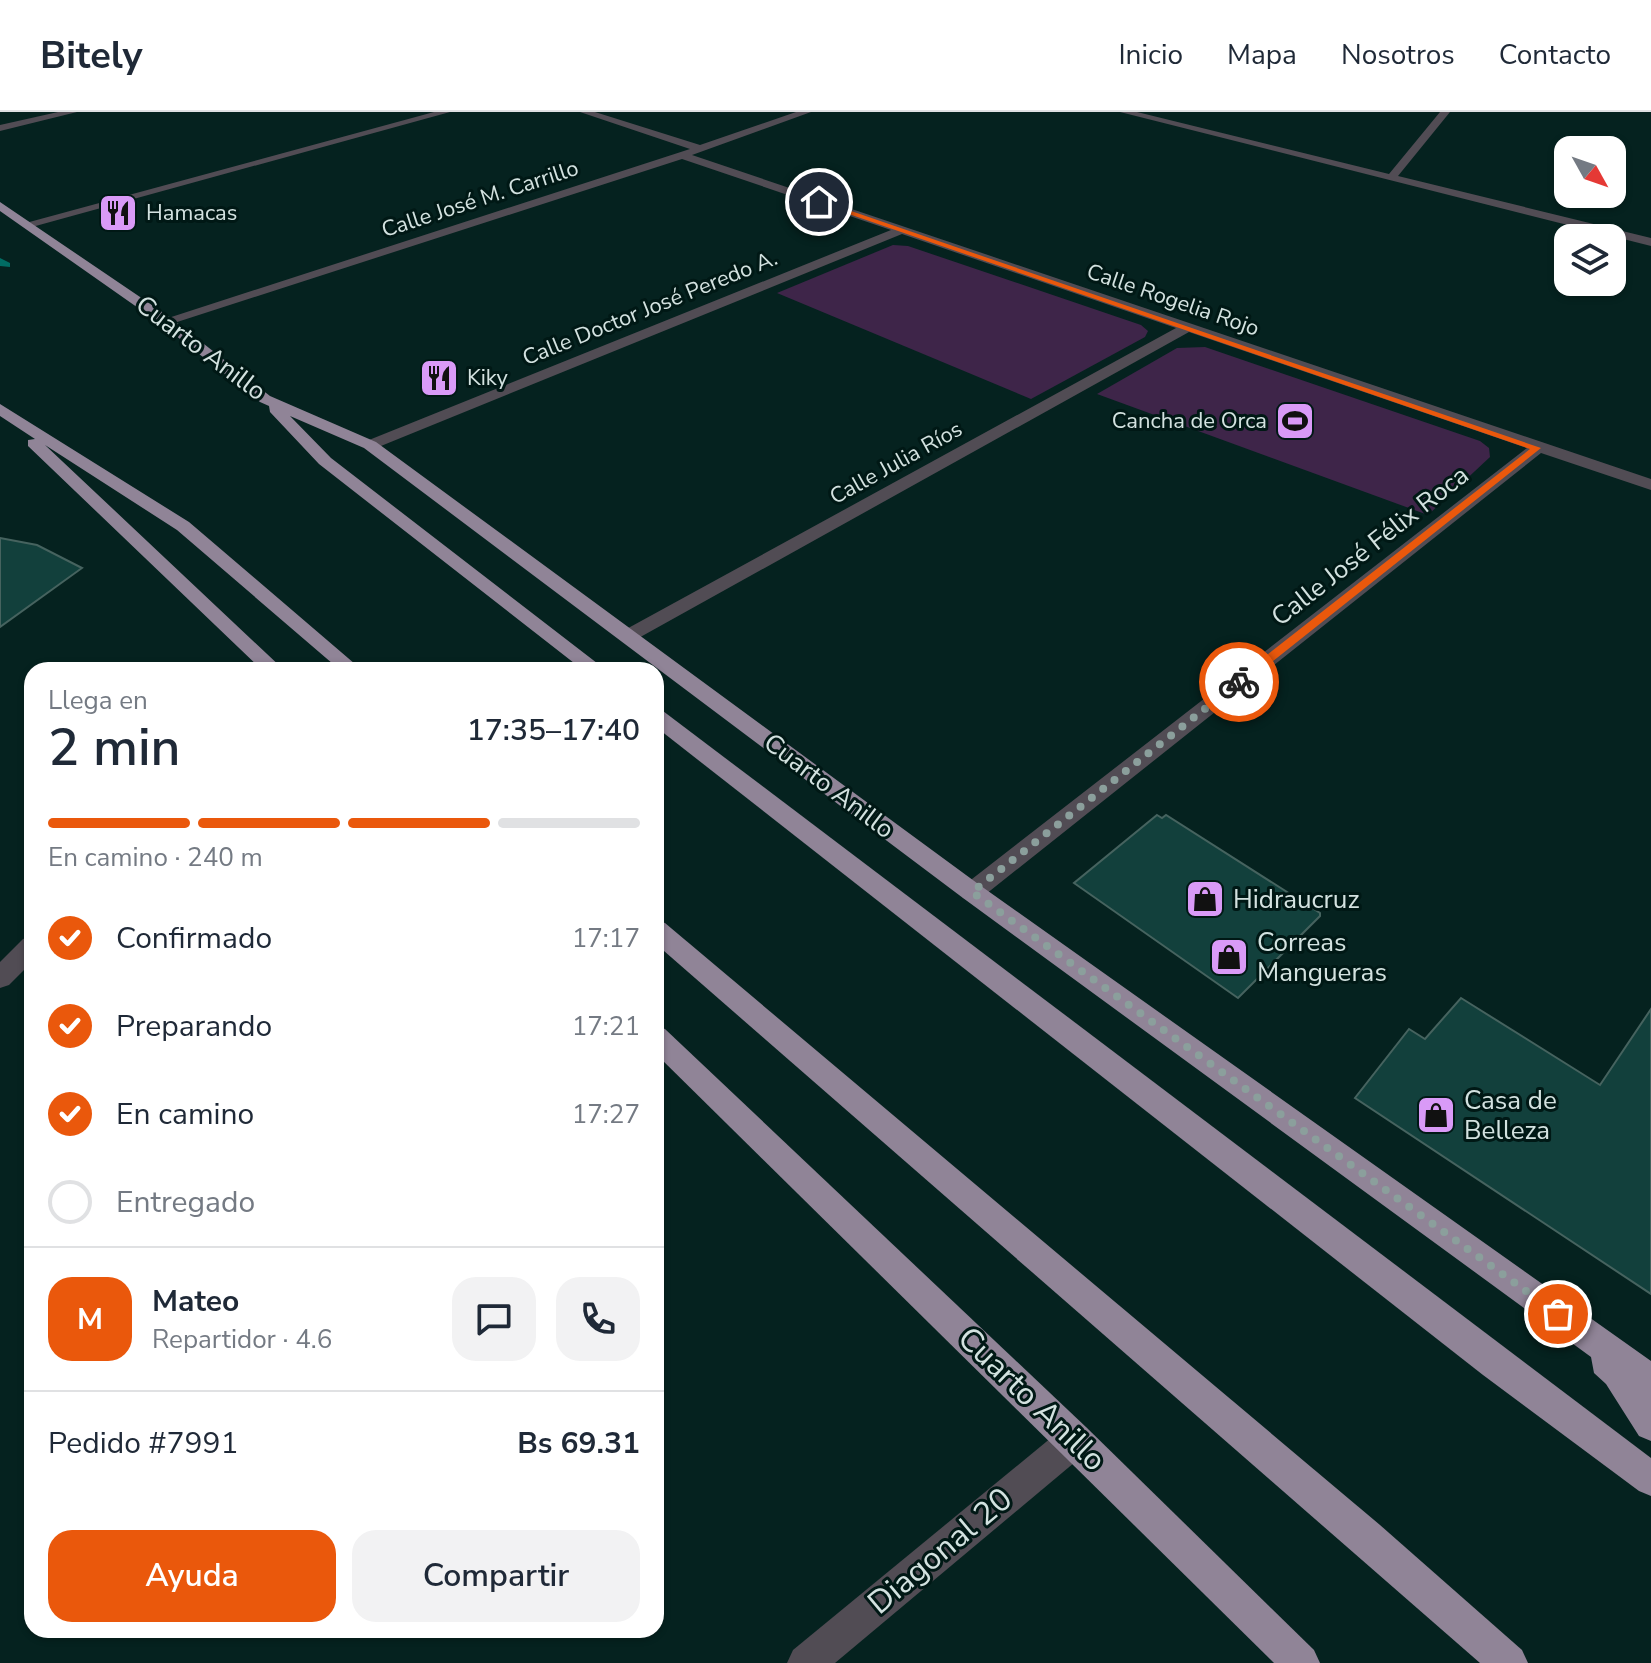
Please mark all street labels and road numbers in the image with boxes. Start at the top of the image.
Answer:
street label: Calle José M. Carrillo [378,153,582,245]
street label: Calle Doctor José Peredo A. [518,243,782,373]
street label: Calle Rogelia Rojo [1083,256,1263,344]
street label: Cuarto Anillo [129,287,273,409]
street label: Calle Julia Ríos [824,414,968,512]
street label: Calle José Félix Roca [1264,458,1476,634]
street label: Cuarto Anillo [757,725,901,847]
street label: Cuarto Anillo [948,1317,1116,1481]
street label: Diagonal 20 [859,1478,1021,1624]

